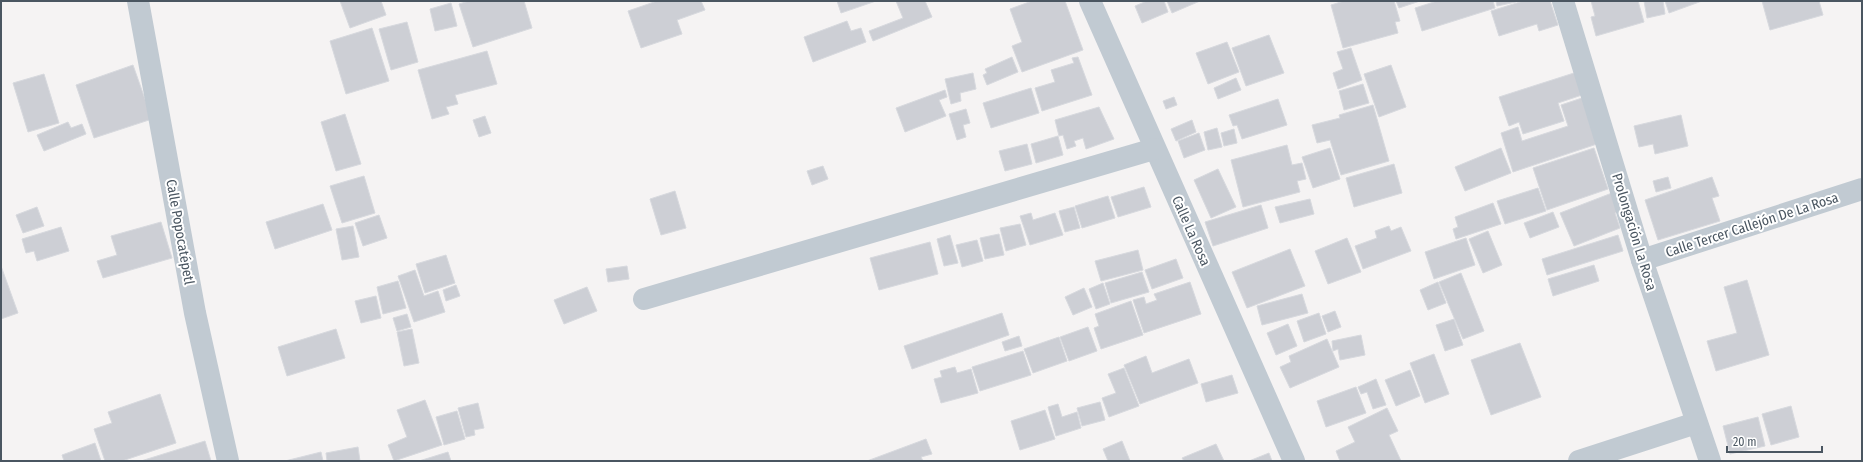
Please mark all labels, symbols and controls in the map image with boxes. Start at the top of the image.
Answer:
street label: Prolongación La Rosa [1608,171,1660,293]
street label: Calle Popocatépetl [162,178,198,286]
street label: Calle Tercer Callejón De La Rosa [1663,189,1841,261]
street label: Calle La Rosa [1168,193,1214,269]
scale bar [1727,428,1822,454]
text: 20 m [1733,435,1757,449]

